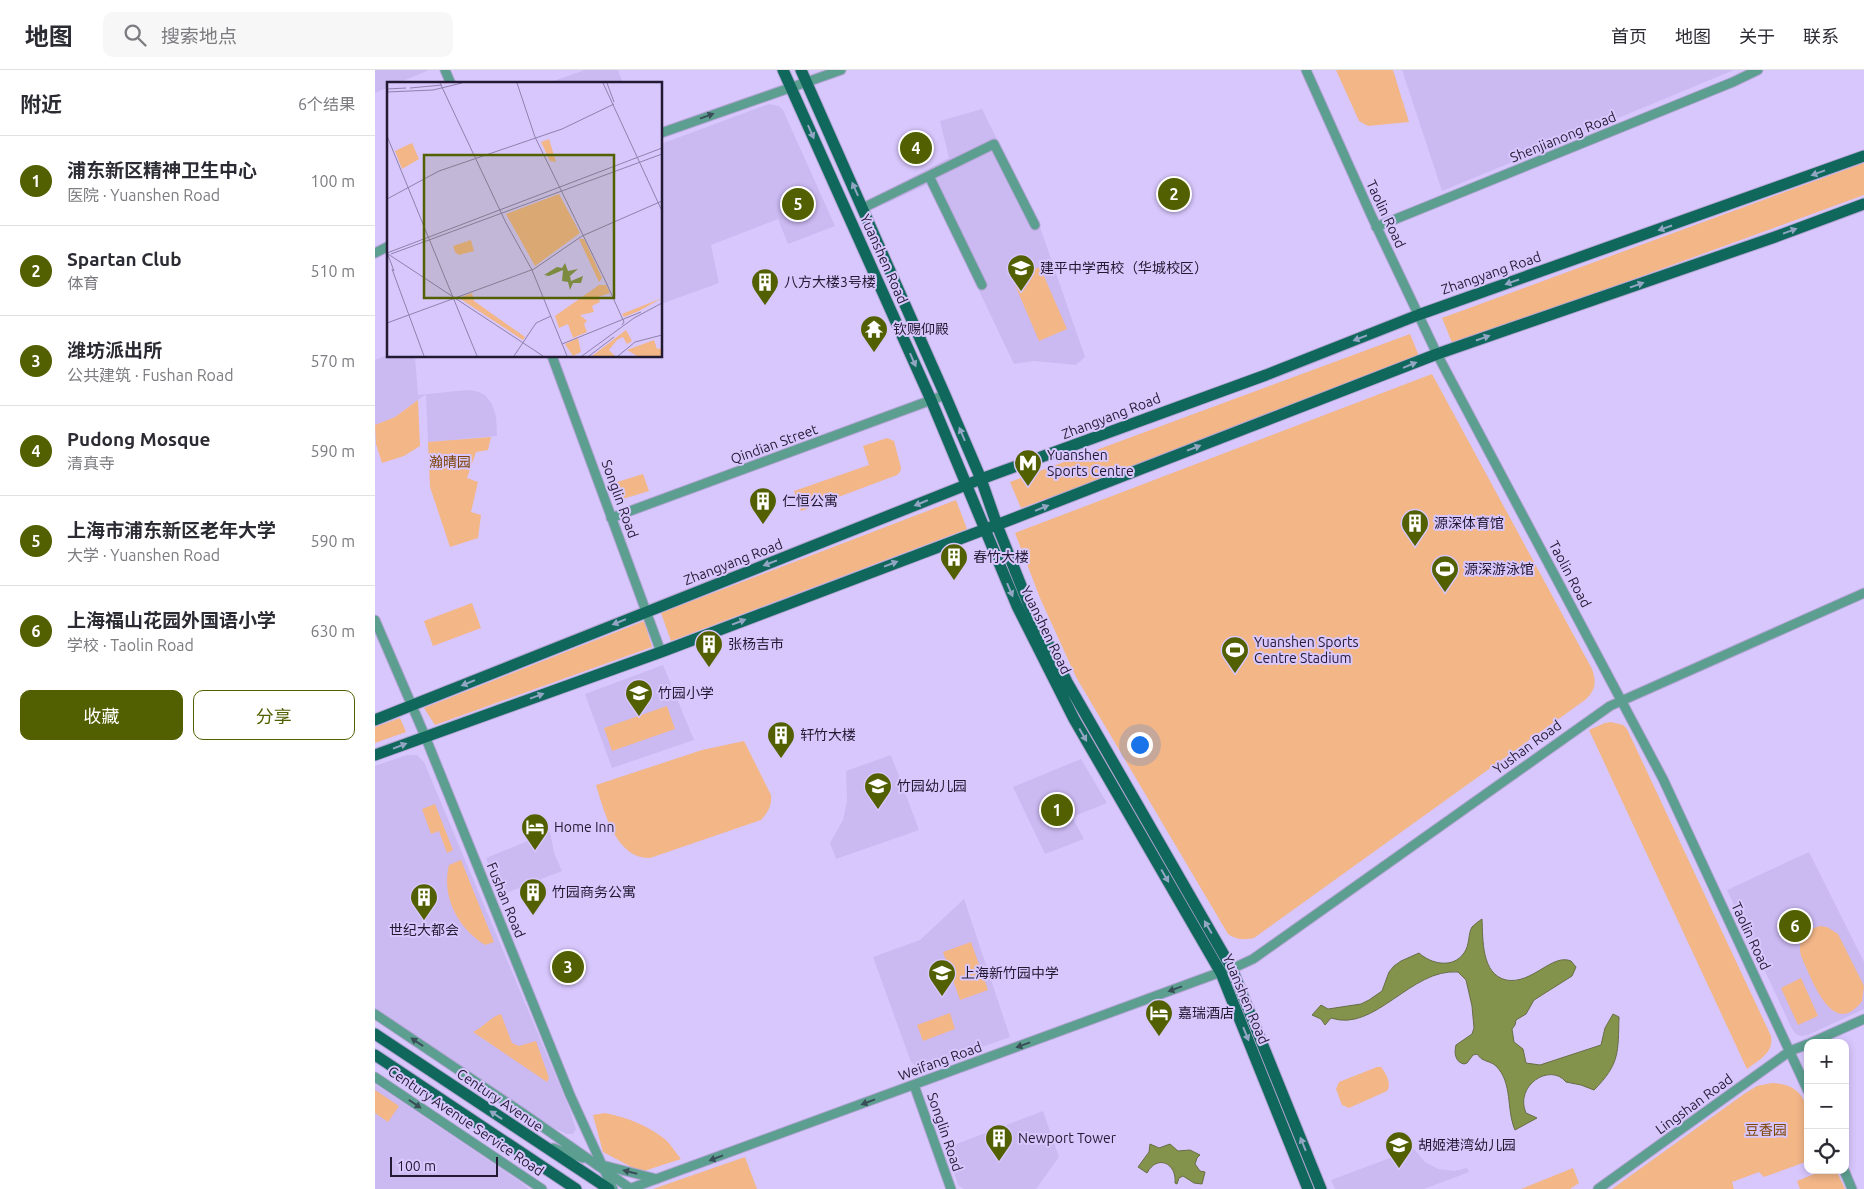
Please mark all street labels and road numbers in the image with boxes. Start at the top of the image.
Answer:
street label: Shenjianong Road [1508,108,1618,166]
street label: Taolin Road [1363,177,1409,251]
street label: Yuanshen Road [857,212,911,306]
street label: Zhangyang Road [1439,248,1543,298]
street label: Zhangyang Road [1059,390,1163,442]
street label: Qindian Street [728,421,820,467]
street label: Songlin Road [598,458,642,540]
street label: Zhangyang Road [681,536,785,588]
street label: Taolin Road [1546,538,1594,610]
street label: Yuanshen Road [1018,583,1074,677]
street label: Yushan Road [1490,717,1564,777]
street label: Fushan Road [484,860,528,940]
street label: Taolin Road [1728,899,1774,973]
street label: Yuanshen Road [1220,952,1272,1046]
street label: Weifang Road [896,1038,984,1084]
street label: Century Avenue Service Road [385,1063,547,1179]
street label: Century Avenue [454,1065,546,1135]
street label: Lingshan Road [1652,1071,1736,1137]
street label: Songlin Road [924,1091,966,1173]

